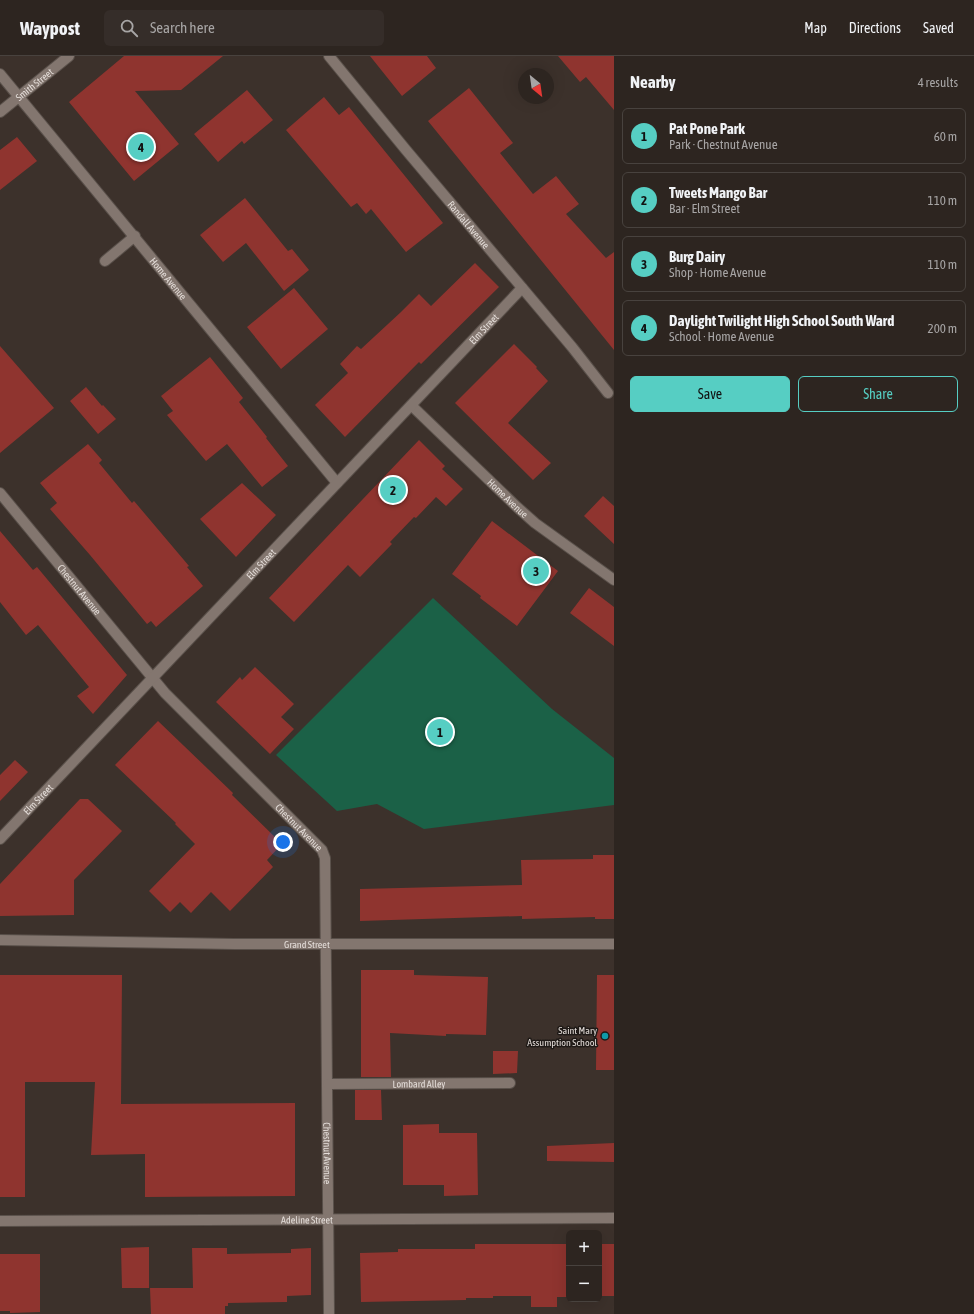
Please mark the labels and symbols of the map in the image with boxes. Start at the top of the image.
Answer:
street label: Smith Street [14,66,55,103]
north arrow [518,68,554,104]
pin: 4 [128,132,154,162]
street label: Randall Avenue [445,199,492,251]
street label: Home Avenue [148,256,189,303]
street label: Elm Street [467,312,501,346]
pin: 2 [380,475,406,505]
street label: Home Avenue [485,477,530,520]
street label: Elm Street [244,547,278,582]
pin: 3 [523,556,549,586]
street label: Chestnut Avenue [55,562,103,618]
pin: 1 [427,717,453,747]
street label: Elm Street [21,782,55,817]
street label: Chestnut Avenue [273,802,325,854]
your location [273,832,293,852]
street label: Grand Street [284,939,330,950]
place label: Saint Mary Assumption School [527,1025,597,1048]
marker: Saint Mary Assumption School [600,1031,610,1041]
street label: Lombard Alley [392,1078,446,1090]
street label: Chestnut Avenue [321,1122,333,1185]
street label: Adeline Street [281,1214,333,1226]

